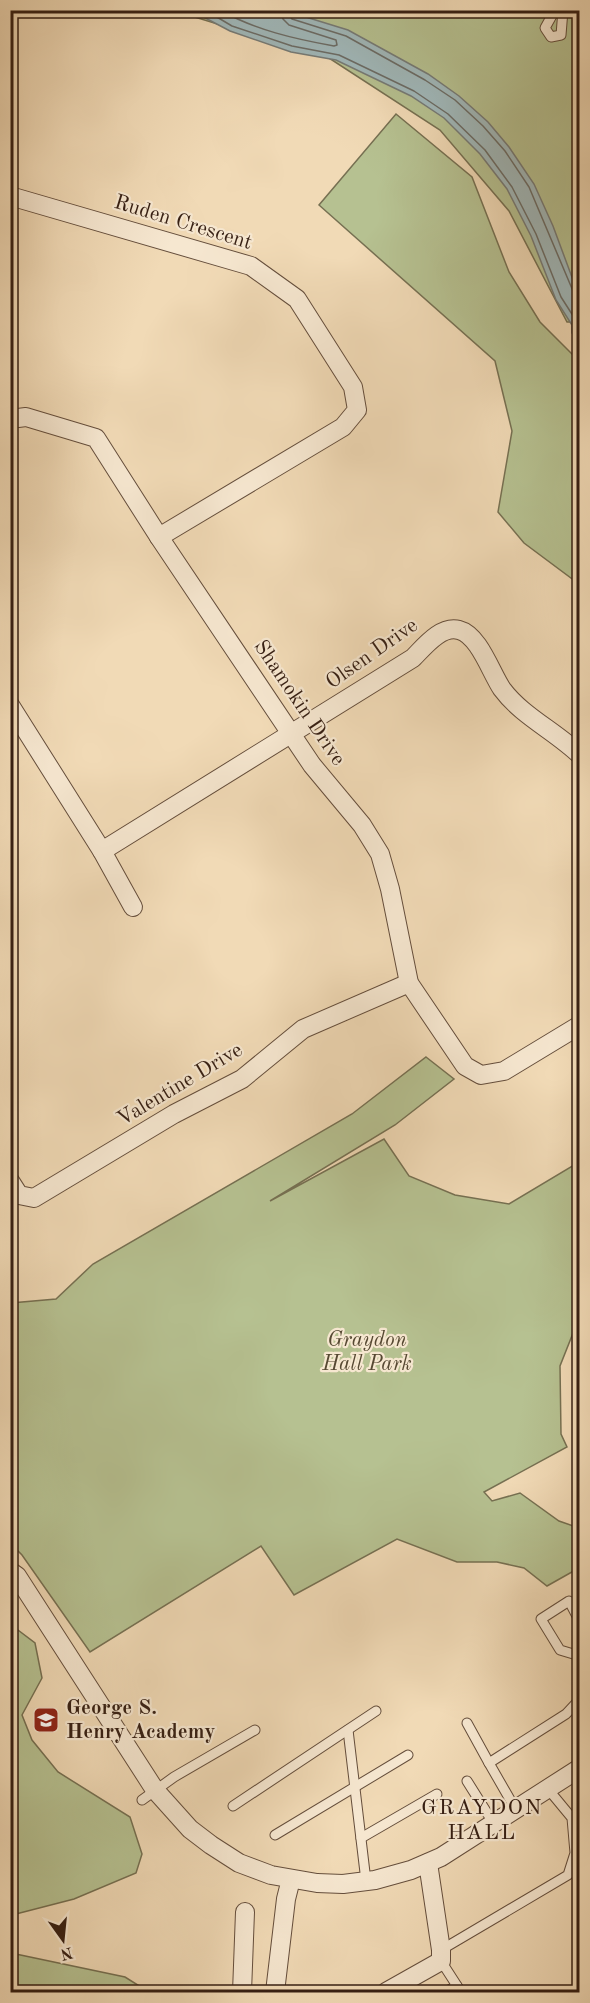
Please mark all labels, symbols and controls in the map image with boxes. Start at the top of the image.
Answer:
street label: Ruden Crescent [112,192,254,254]
street label: Olsen Drive [322,615,422,693]
street label: Shamokin Drive [249,637,349,769]
street label: Valentine Drive [114,1039,246,1131]
park label: Graydon Hall Park [321,1330,412,1375]
place label: George S. Henry Academy [66,1698,215,1743]
school or university icon: George S. Henry Academy [31,1705,61,1735]
district label: GRAYDON HALL [421,1797,543,1844]
north arrow [33,1910,93,1970]
text: N [58,1943,74,1962]

